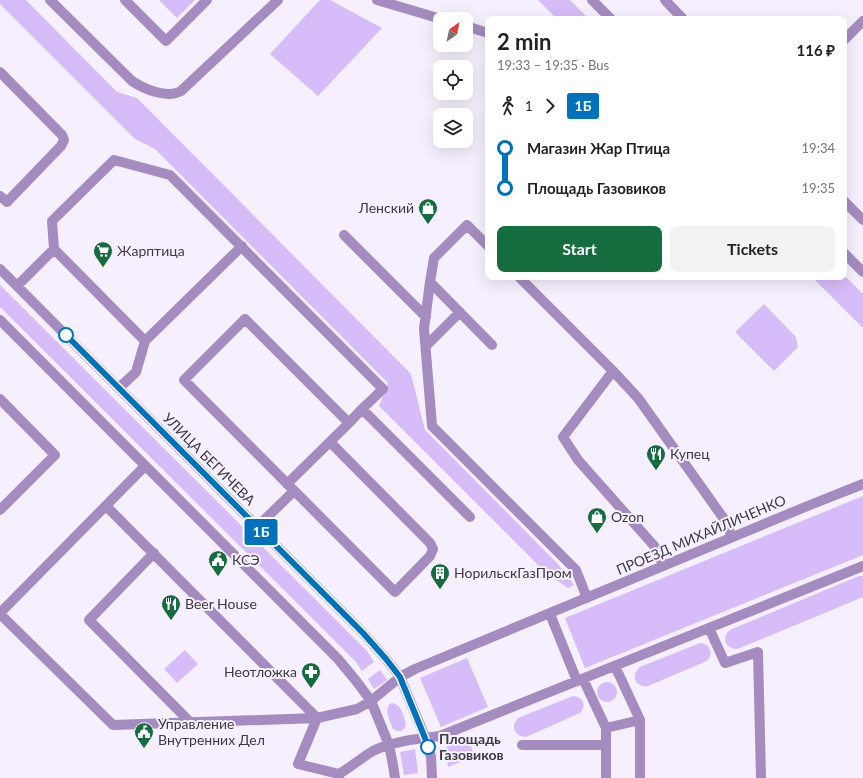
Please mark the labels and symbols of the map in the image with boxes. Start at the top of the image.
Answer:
north arrow [433,12,473,52]
shop icon: Ленский [417,197,439,225]
place label: Ленский [358,199,414,216]
supermarket icon: Жарптица [92,240,114,268]
place label: Жарптица [117,242,185,259]
unlabelled marker [58,327,74,343]
street label: УЛИЦА БЕГИЧЕВА [160,409,259,509]
restaurant icon: Купец [645,443,667,471]
place label: Купец [670,445,710,462]
street label: ПРОЕЗД МИХАЙЛИЧЕНКО [613,491,788,578]
shop icon: Ozon [586,506,608,534]
place label: Ozon [611,508,644,525]
line badge: 1Б [243,519,279,545]
public building icon: КСЭ [207,549,229,577]
place label: КСЭ [232,551,260,568]
building icon: НорильскГазПром [429,562,451,590]
place label: НорильскГазПром [454,564,572,581]
restaurant icon: Beer House [160,593,182,621]
place label: Beer House [185,595,257,612]
pharmacy icon: Неотложка [300,661,322,689]
place label: Неотложка [224,663,297,680]
place label: Управление Внутренних Дел [158,715,265,748]
public building icon: Управление Внутренних Дел [133,721,155,749]
place label: Площадь Газовиков [439,730,504,763]
marker: Площадь Газовиков [420,739,436,755]

